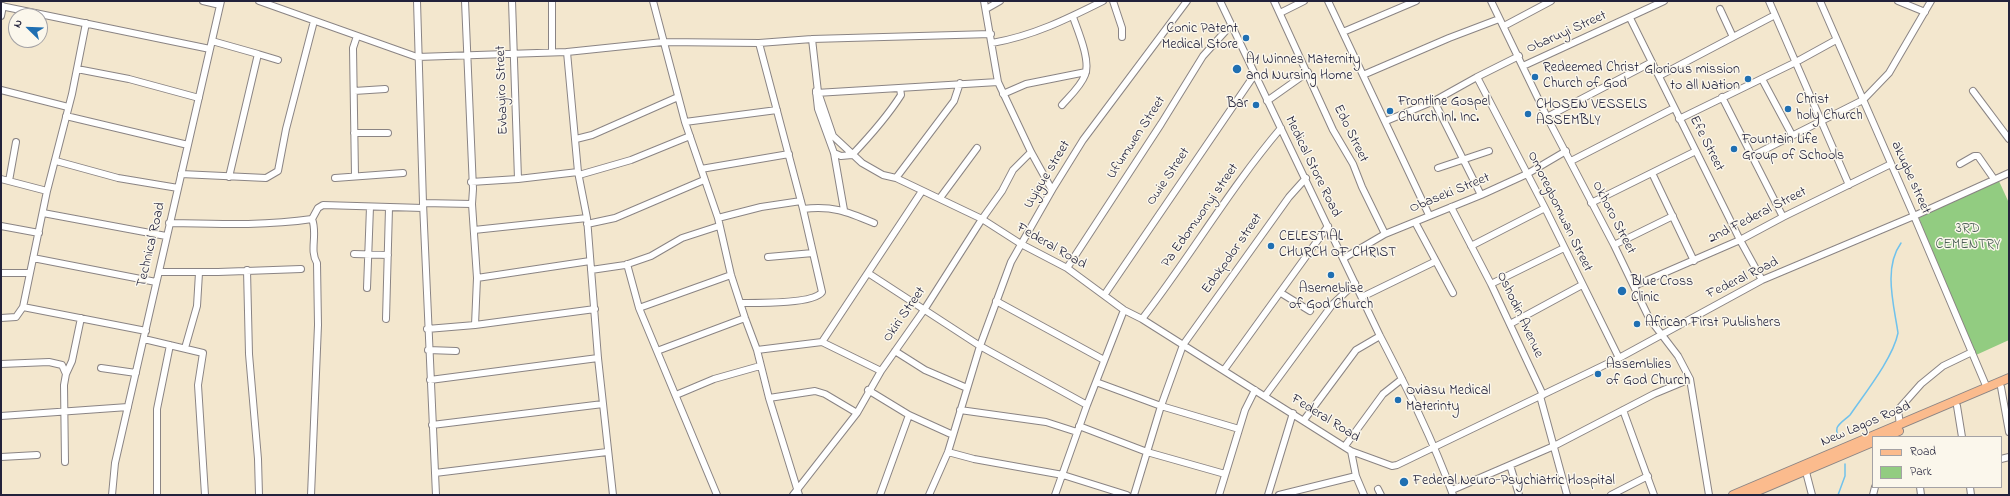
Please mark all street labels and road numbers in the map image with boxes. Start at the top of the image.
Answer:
street label: Obaruyi Street [1525,8,1609,58]
street label: Evbayiro Street [493,45,513,135]
street label: Ufumwen Street [1104,93,1170,183]
street label: Edo Street [1329,102,1371,166]
street label: Efe Street [1685,113,1727,175]
street label: Medical Store Road [1280,114,1344,220]
street label: Uyigue street [1021,138,1075,212]
street label: akugbe street [1886,139,1934,217]
street label: Owie Street [1144,145,1194,209]
street label: Omoregbomwan Street [1523,149,1595,275]
street label: Pa Edomwonyi street [1159,161,1243,271]
street label: Obaseki Street [1407,170,1493,218]
street label: Okhoro Street [1587,179,1639,257]
street label: 2nd Federal Street [1706,184,1810,248]
street label: Technical Road [134,201,170,289]
street label: Edokpolor street [1199,210,1267,298]
street label: Federal Road [1013,220,1089,274]
street label: Federal Road [1704,254,1782,304]
street label: Oshodin Avenue [1492,269,1546,361]
street label: Okiri Street [880,284,930,346]
street label: Federal Road [1288,391,1362,447]
street label: New Lagos Road [1819,399,1913,451]

